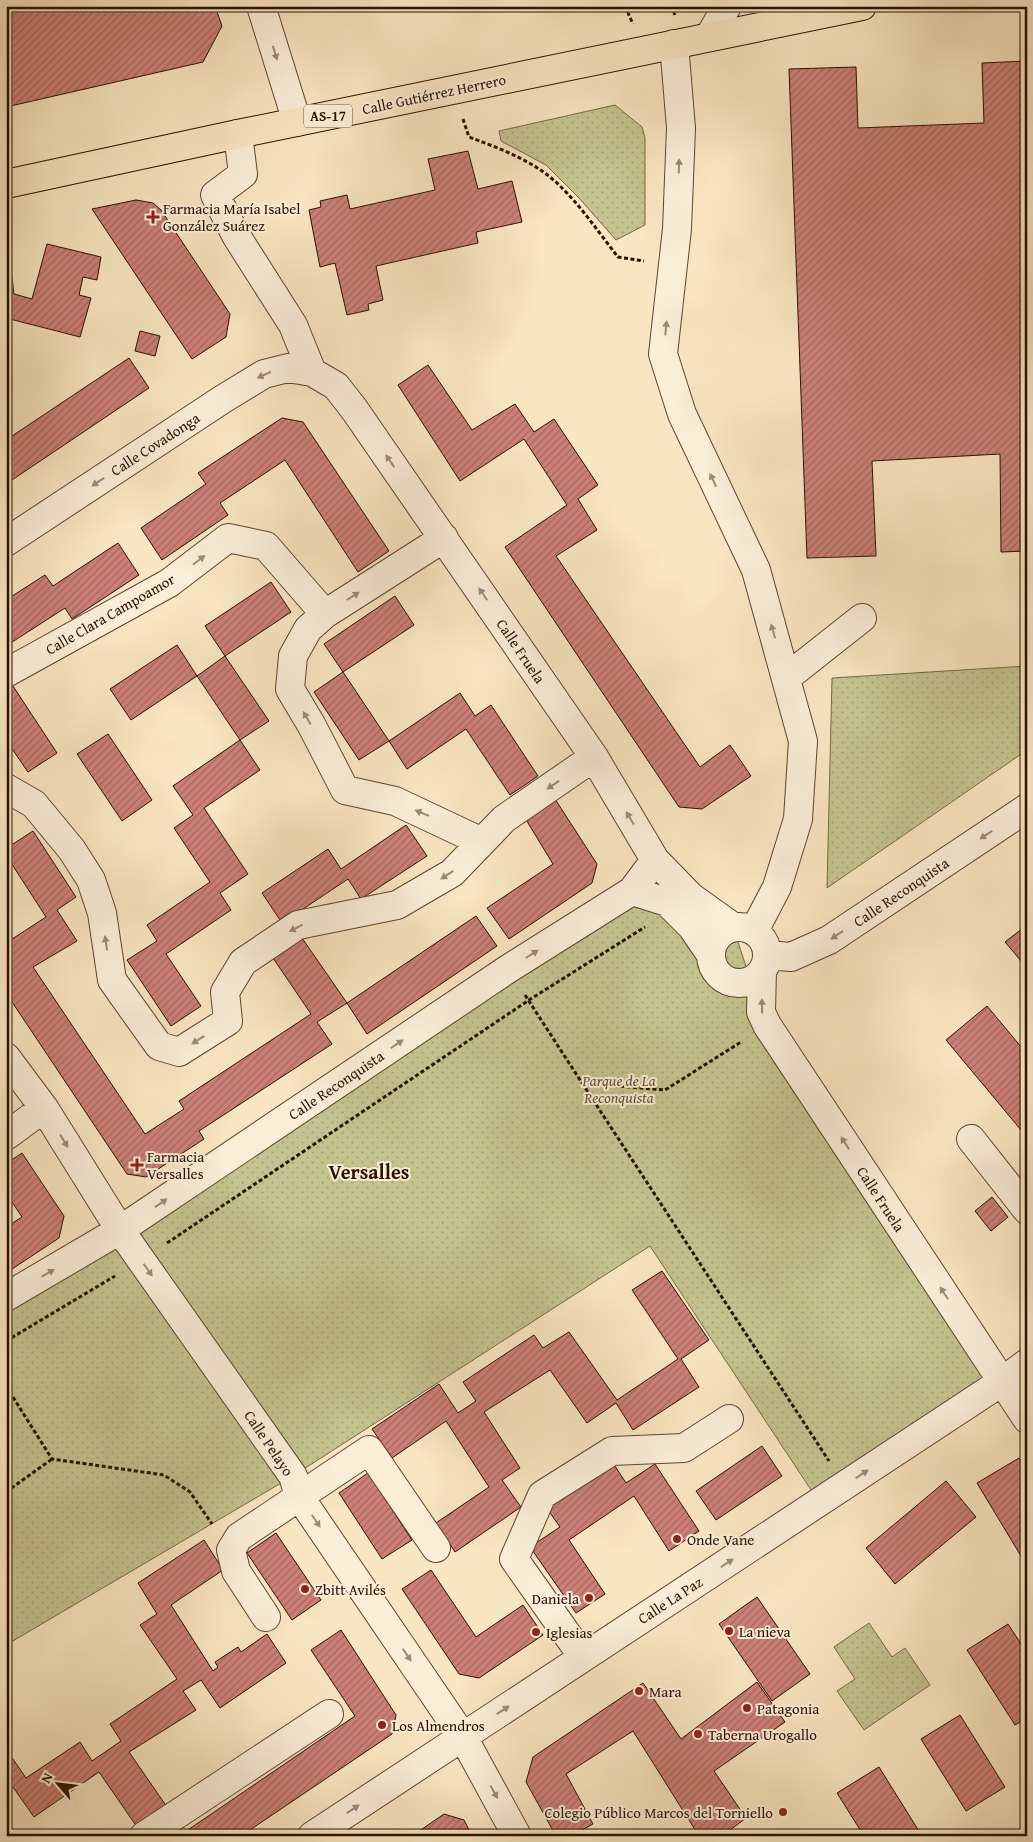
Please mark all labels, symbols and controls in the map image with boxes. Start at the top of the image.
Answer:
one-way arrow [272,45,280,60]
street label: Calle Gutiérrez Herrero [360,68,508,119]
road number: AS-17 [304,104,352,128]
one-way arrow [675,158,683,174]
place label: Farmacia María Isabel González Suárez [163,198,300,236]
marker: Farmacia María Isabel González Suárez [147,211,159,223]
one-way arrow [662,319,670,335]
one-way arrow [257,371,272,380]
street label: Calle Covadonga [106,407,204,481]
one-way arrow [385,454,395,468]
one-way arrow [709,473,717,487]
one-way arrow [91,477,105,486]
one-way arrow [192,555,206,565]
street label: Calle Clara Campoamor [41,568,179,660]
one-way arrow [478,588,488,601]
one-way arrow [346,591,359,601]
street label: Calle Fruela [492,614,550,688]
one-way arrow [768,623,776,638]
one-way arrow [303,710,311,725]
one-way arrow [547,780,560,790]
one-way arrow [415,808,429,816]
one-way arrow [625,811,634,824]
one-way arrow [980,830,993,840]
street label: Calle Reconquista [849,852,953,932]
one-way arrow [440,871,454,880]
one-way arrow [288,924,303,932]
one-way arrow [830,930,843,940]
one-way arrow [102,934,110,950]
one-way arrow [526,949,539,958]
one-way arrow [757,997,765,1013]
one-way arrow [191,1035,205,1045]
one-way arrow [390,1039,404,1049]
street label: Calle Reconquista [284,1045,388,1125]
park label: Parque de La Reconquista [581,1070,656,1108]
one-way arrow [59,1134,69,1147]
one-way arrow [840,1137,850,1150]
place label: Farmacia Versalles [147,1146,204,1184]
district label: Versalles [329,1157,409,1186]
marker: Farmacia Versalles [131,1159,143,1171]
street label: Calle Fruela [852,1162,910,1236]
one-way arrow [154,1198,167,1208]
one-way arrow [143,1263,153,1277]
one-way arrow [42,1268,55,1277]
one-way arrow [939,1287,949,1300]
street label: Calle Pelayo [239,1406,299,1480]
one-way arrow [856,1469,869,1478]
one-way arrow [311,1514,321,1527]
place label: Onde Vane [687,1529,754,1550]
marker: Onde Vane [671,1533,683,1545]
one-way arrow [720,1558,733,1568]
street label: Calle La Paz [633,1571,707,1629]
place label: Zbitt Avilés [315,1579,386,1600]
marker: Zbitt Avilés [299,1583,311,1595]
place label: Daniela [532,1588,579,1609]
marker: Daniela [583,1592,595,1604]
place label: La nieva [739,1621,791,1642]
place label: Iglesias [546,1622,593,1643]
marker: La nieva [723,1625,735,1637]
marker: Iglesias [530,1626,542,1638]
one-way arrow [402,1648,412,1662]
place label: Mara [649,1681,682,1702]
marker: Mara [633,1685,645,1697]
place label: Patagonia [757,1698,819,1719]
marker: Patagonia [741,1702,753,1714]
one-way arrow [497,1705,510,1715]
place label: Los Almendros [392,1715,485,1736]
marker: Los Almendros [376,1719,388,1731]
place label: Taberna Urogallo [708,1724,817,1745]
marker: Taberna Urogallo [692,1728,704,1740]
north arrow [32,1760,82,1810]
text: N [35,1769,58,1787]
one-way arrow [489,1786,498,1799]
place label: Colegio Público Marcos del Torniello [544,1802,773,1823]
one-way arrow [346,1804,360,1814]
marker: Colegio Público Marcos del Torniello [777,1806,789,1818]

